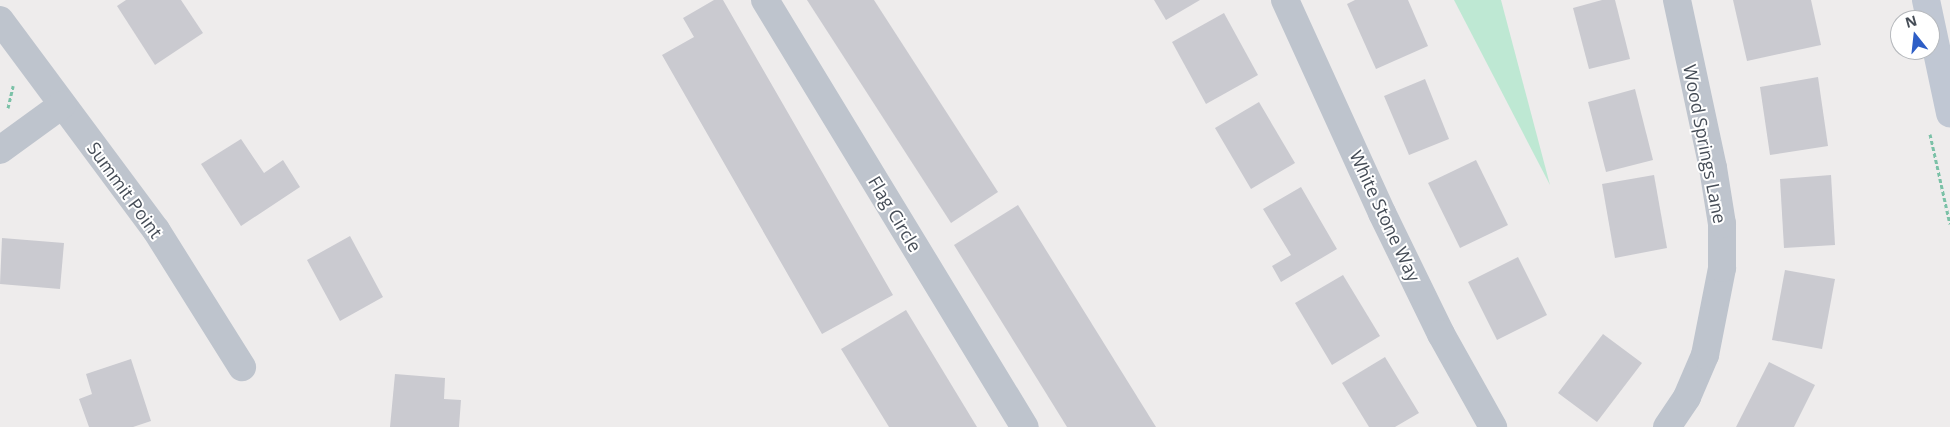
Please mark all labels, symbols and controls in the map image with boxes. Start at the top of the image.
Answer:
north arrow [1890,10,1940,60]
text: N [1903,10,1919,32]
street label: Wood Springs Lane [1679,63,1731,225]
street label: Summit Point [83,138,167,242]
street label: White Stone Way [1345,147,1425,285]
street label: Flag Circle [864,172,926,256]

